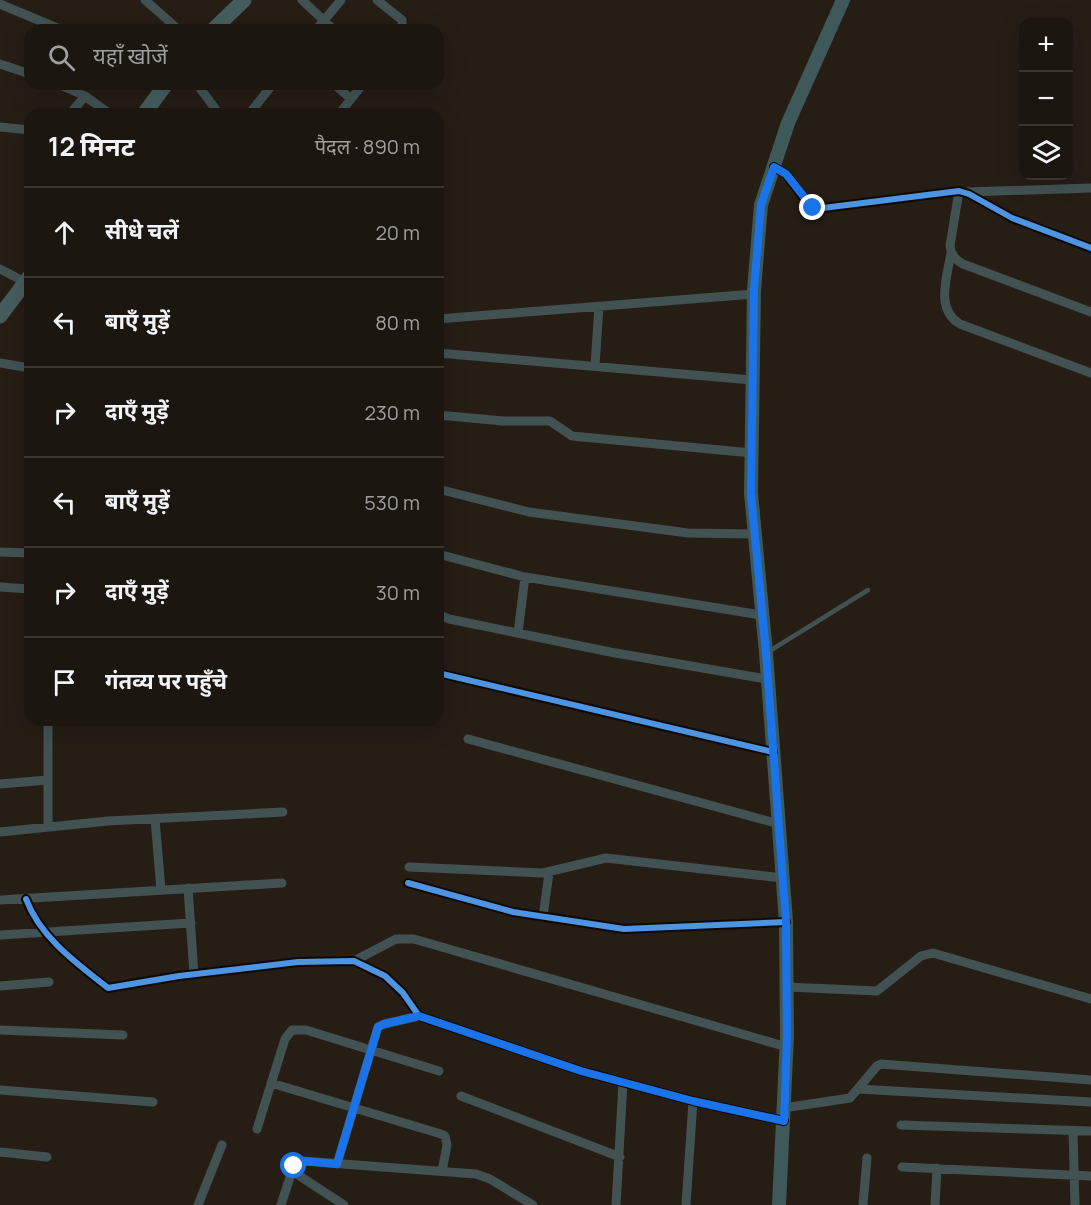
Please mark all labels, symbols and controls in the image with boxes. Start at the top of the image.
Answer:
map controls [1019,18,1073,180]
button: + [1019,18,1073,72]
search box [24,24,444,90]
icon: search [45,41,78,74]
text: यहाँ खोजें [93,41,168,71]
button: − [1019,72,1073,126]
button: layers [1019,126,1073,180]
text: 12 मिनट [48,128,135,164]
text: पैदल · 890 m [315,133,420,160]
route end [799,194,825,220]
icon: ahead [48,216,81,249]
text: सीधे चलें [105,216,179,246]
text: 20 m [375,219,420,246]
icon: left [48,306,81,339]
text: बाएँ मुड़ें [105,306,170,336]
text: 80 m [375,309,420,336]
icon: right [48,396,81,429]
text: दाएँ मुड़ें [105,396,168,426]
text: 230 m [364,399,420,426]
icon: left [48,486,81,519]
text: बाएँ मुड़ें [105,486,170,516]
text: 530 m [364,489,420,516]
icon: right [48,576,81,609]
text: दाएँ मुड़ें [105,576,168,606]
text: 30 m [376,579,420,606]
icon: arrive [48,666,81,699]
text: गंतव्य पर पहुँचे [105,666,227,696]
route start [280,1152,306,1178]

